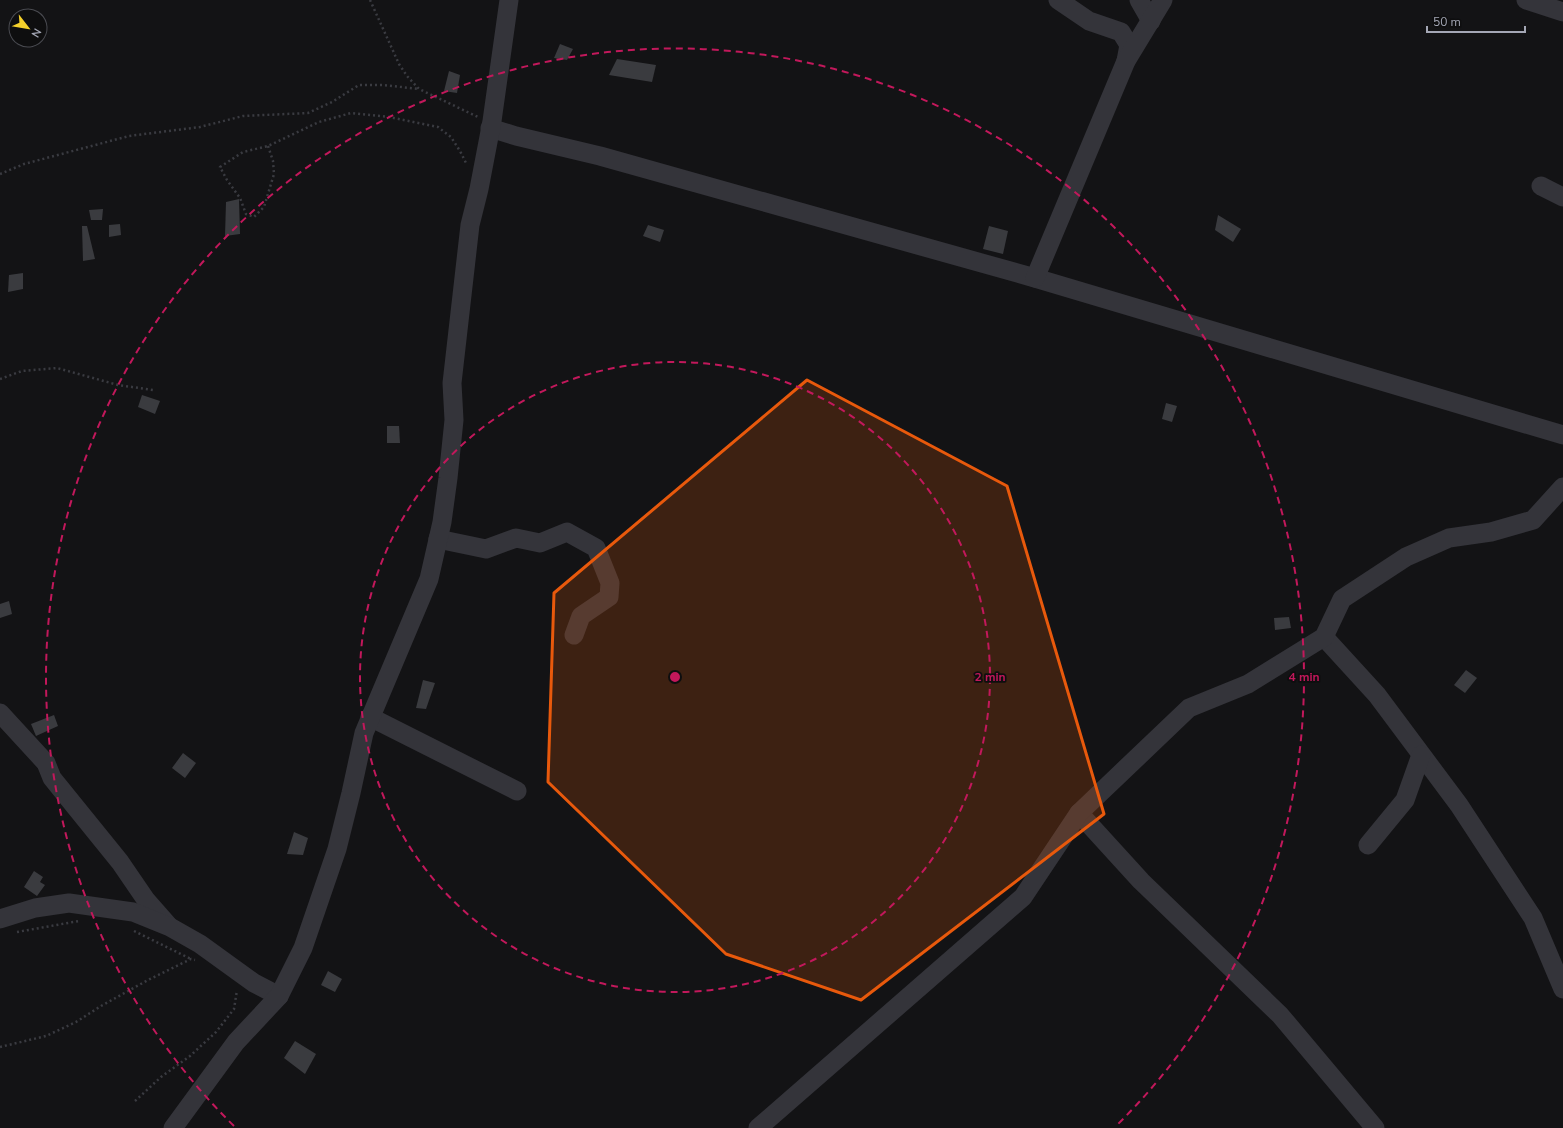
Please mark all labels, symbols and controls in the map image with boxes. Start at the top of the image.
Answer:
north arrow [8,8,48,48]
scale bar [1427,8,1525,34]
text: 50 m [1433,14,1461,30]
text: N [28,26,45,40]
text: 2 min [974,669,1006,685]
text: 4 min [1288,669,1320,685]
centre of rings [668,670,682,684]

